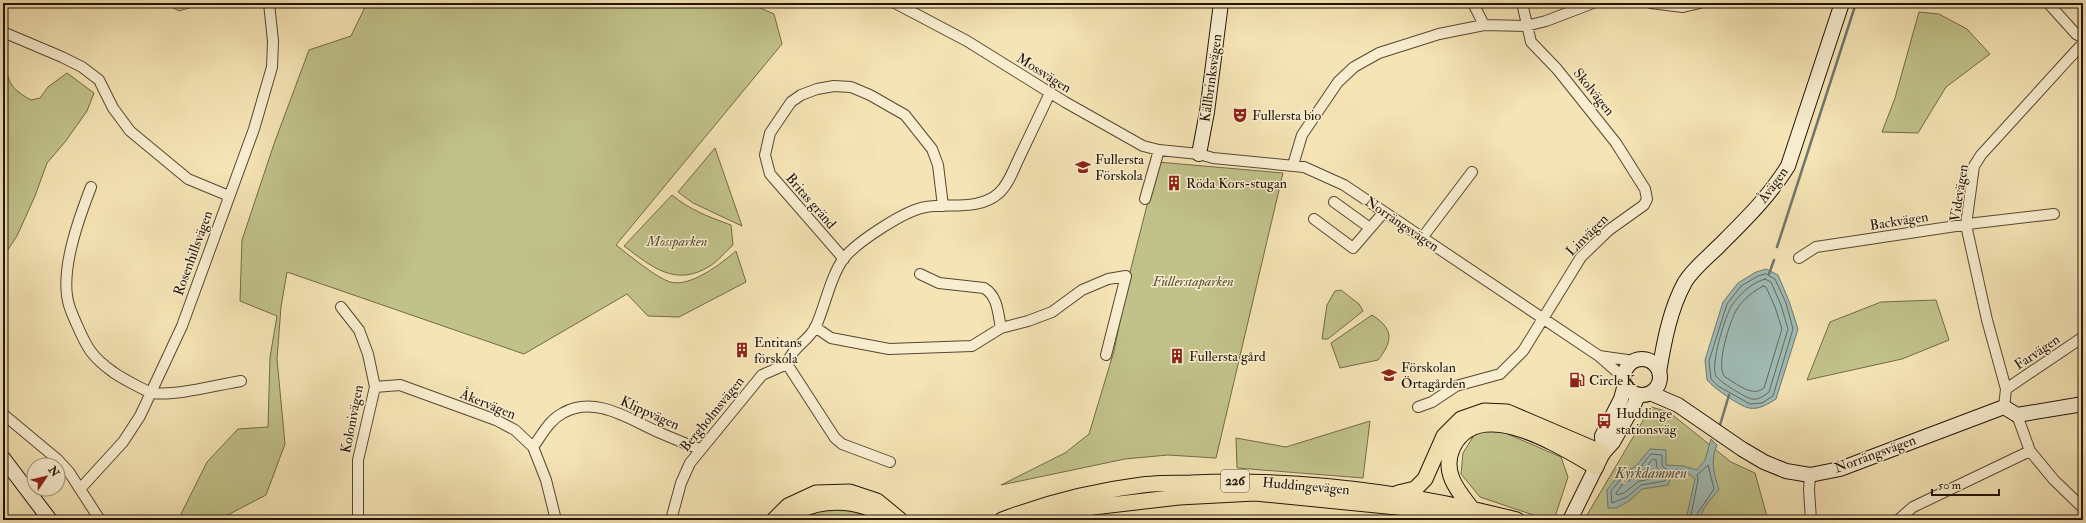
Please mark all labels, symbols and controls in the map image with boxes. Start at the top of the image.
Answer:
street label: Källbrinksvägen [1196,33,1226,123]
street label: Mossvägen [1013,50,1075,96]
street label: Skolvägen [1570,65,1618,119]
theatre icon: Fullersta bio [1231,106,1249,124]
place label: Fullersta bio [1252,107,1321,124]
place label: Fullersta Förskola [1095,151,1144,184]
school or university icon: Fullersta Förskola [1074,158,1092,176]
street label: Videvägen [1946,163,1972,223]
street label: Åvägen [1754,164,1792,207]
street label: Britas gränd [782,170,840,232]
building icon: Röda Kors-stugan [1165,174,1183,192]
place label: Röda Kors-stugan [1186,175,1287,192]
street label: Norrängsvägen [1362,193,1442,255]
street label: Rosenhillsvägen [170,208,216,298]
street label: Backvägen [1869,208,1929,234]
street label: Linvägen [1562,210,1612,260]
park label: Mossparken [646,233,708,250]
park label: Fullerstaparken [1151,273,1234,290]
street label: Farvägen [2011,331,2063,373]
place label: Entitans förskola [754,334,802,367]
building icon: Entitans förskola [733,341,751,359]
building icon: Fullersta gård [1168,347,1186,365]
place label: Fullersta gård [1189,348,1266,365]
place label: Förskolan Örtagården [1401,359,1466,392]
school or university icon: Förskolan Örtagården [1380,366,1398,384]
fuel station icon: Circle K [1568,371,1586,389]
place label: Circle K [1589,372,1636,389]
street label: Bergholmsvägen [676,373,748,455]
street label: Kolonivägen [337,383,367,455]
street label: Åkervägen [457,385,518,423]
street label: Klippvägen [617,392,682,434]
place label: Huddinge stationsväg [1616,405,1678,438]
bus stop icon: Huddinge stationsväg [1595,412,1613,430]
street label: Norrängsvägen [1832,431,1918,477]
north arrow [26,457,66,497]
text: N [45,463,63,480]
water label: Kyrkdammen [1614,464,1687,483]
road number: 226 [1221,470,1249,492]
scale bar [1932,471,1999,497]
street label: Huddingevägen [1262,474,1350,498]
text: 50 m [1938,478,1962,493]

